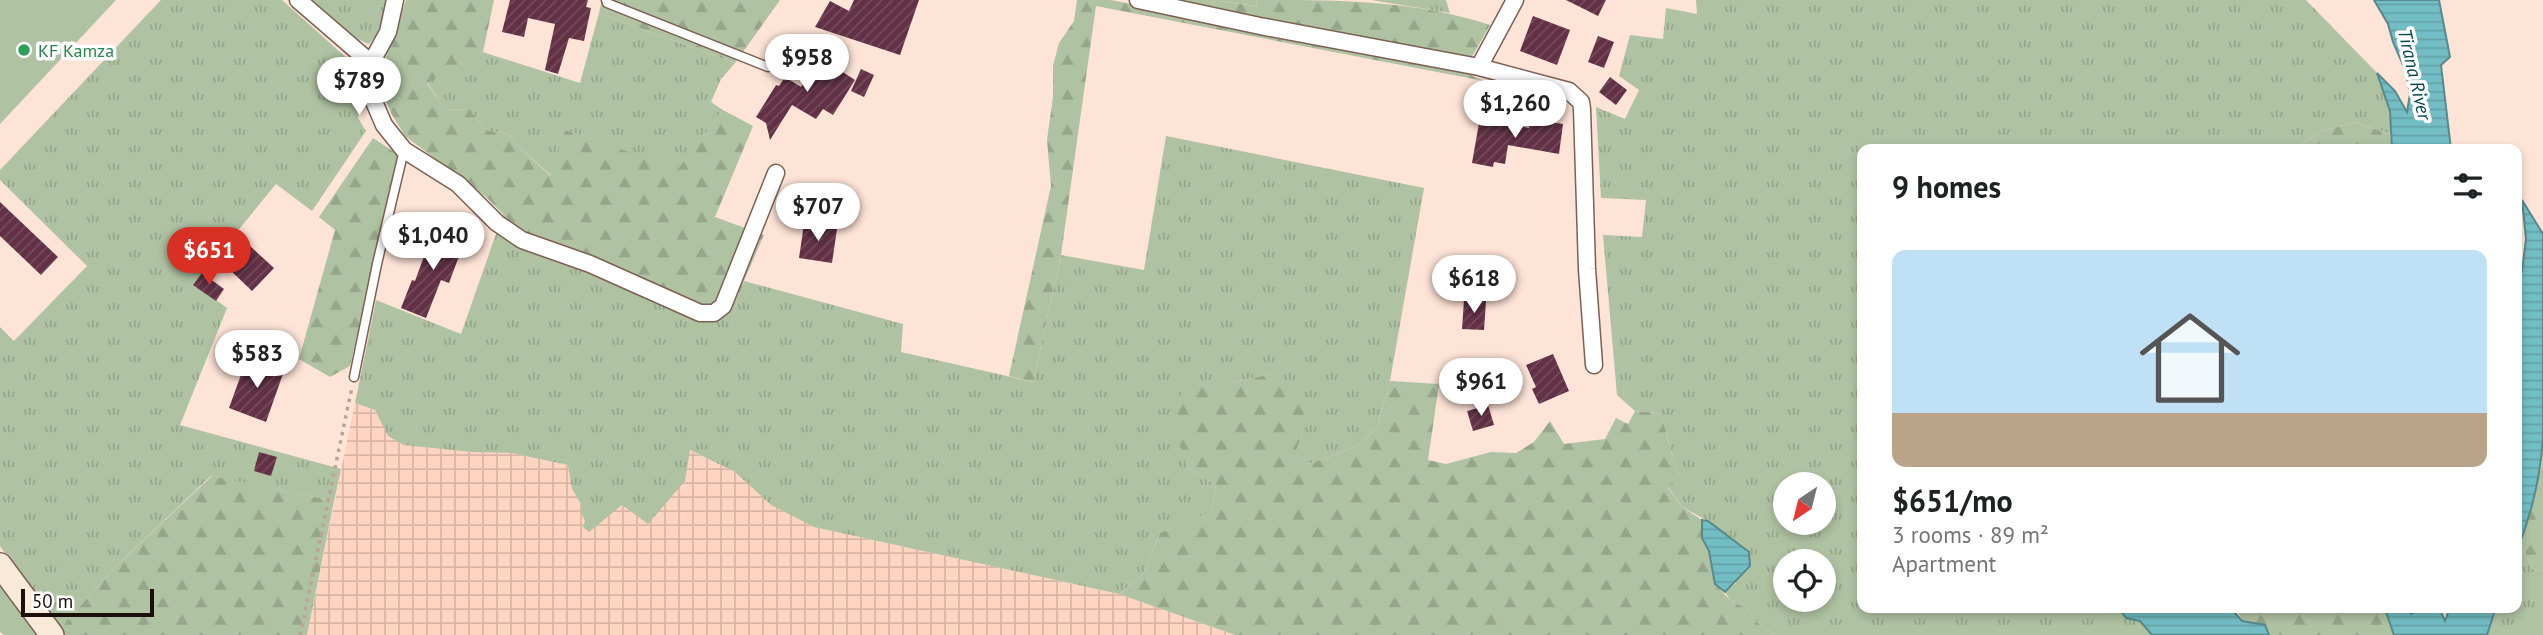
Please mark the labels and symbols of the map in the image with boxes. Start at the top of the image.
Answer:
water label: Tirana River [2393,26,2438,124]
pin: $958 [766,34,848,94]
place label: KF Kamza [38,39,114,62]
marker: KF Kamza [16,42,32,58]
pin: $789 [318,58,400,117]
pin: $1,260 [1458,80,1572,140]
pin: $707 [777,184,859,243]
pin: $1,040 [376,212,490,272]
pin: $651 [168,228,250,287]
pin: $618 [1433,256,1515,315]
pin: $583 [216,330,298,390]
pin: $961 [1440,358,1522,418]
north arrow [1773,472,1836,536]
scale bar [21,586,154,618]

